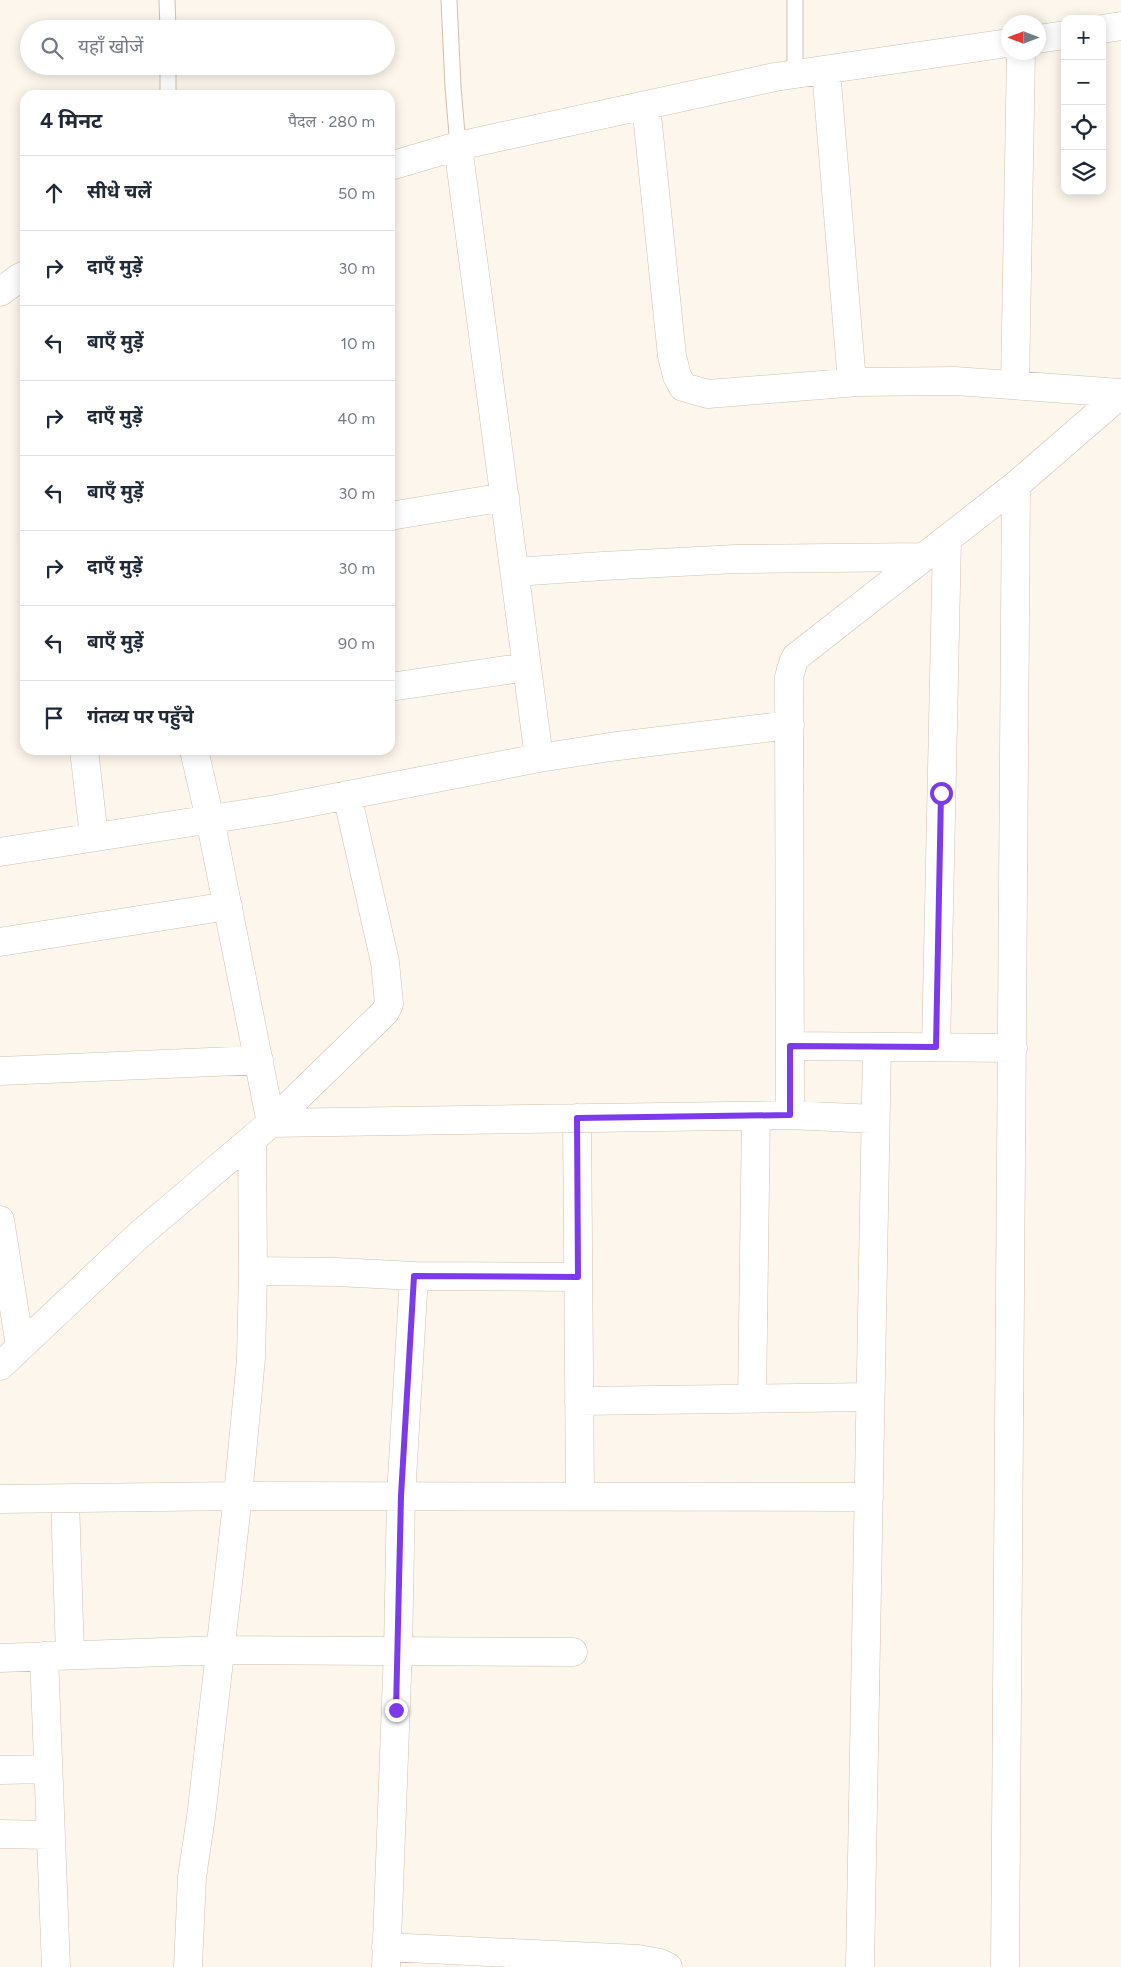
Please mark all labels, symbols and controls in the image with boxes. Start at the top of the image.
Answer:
north arrow [1001,15,1046,60]
map controls [1061,15,1106,195]
button: + [1061,15,1106,60]
search box [20,20,395,75]
icon: search [38,34,66,62]
text: यहाँ खोजें [78,35,143,58]
button: − [1061,60,1106,105]
button: locate [1061,105,1106,150]
text: 4 मिनट [40,108,102,133]
text: पैदल · 280 m [288,112,375,131]
button: layers [1061,150,1106,195]
icon: ahead [40,179,68,207]
text: सीधे चलें [87,180,151,203]
text: 50 m [338,184,375,203]
icon: right [40,254,68,282]
text: दाएँ मुड़ें [87,255,143,278]
text: 30 m [338,259,375,278]
icon: left [40,329,68,357]
text: बाएँ मुड़ें [87,330,144,353]
text: 10 m [341,334,375,353]
icon: right [40,404,68,432]
text: दाएँ मुड़ें [87,405,143,428]
text: 40 m [337,409,375,428]
icon: left [40,479,68,507]
text: बाएँ मुड़ें [87,480,144,503]
text: 30 m [338,484,375,503]
icon: right [40,554,68,582]
text: दाएँ मुड़ें [87,555,143,578]
text: 30 m [338,559,375,578]
icon: left [40,629,68,657]
text: बाएँ मुड़ें [87,630,144,653]
text: 90 m [338,634,375,653]
icon: arrive [40,704,68,732]
text: गंतव्य पर पहुँचे [87,705,194,728]
route start [930,782,953,805]
route end [385,1699,408,1722]

